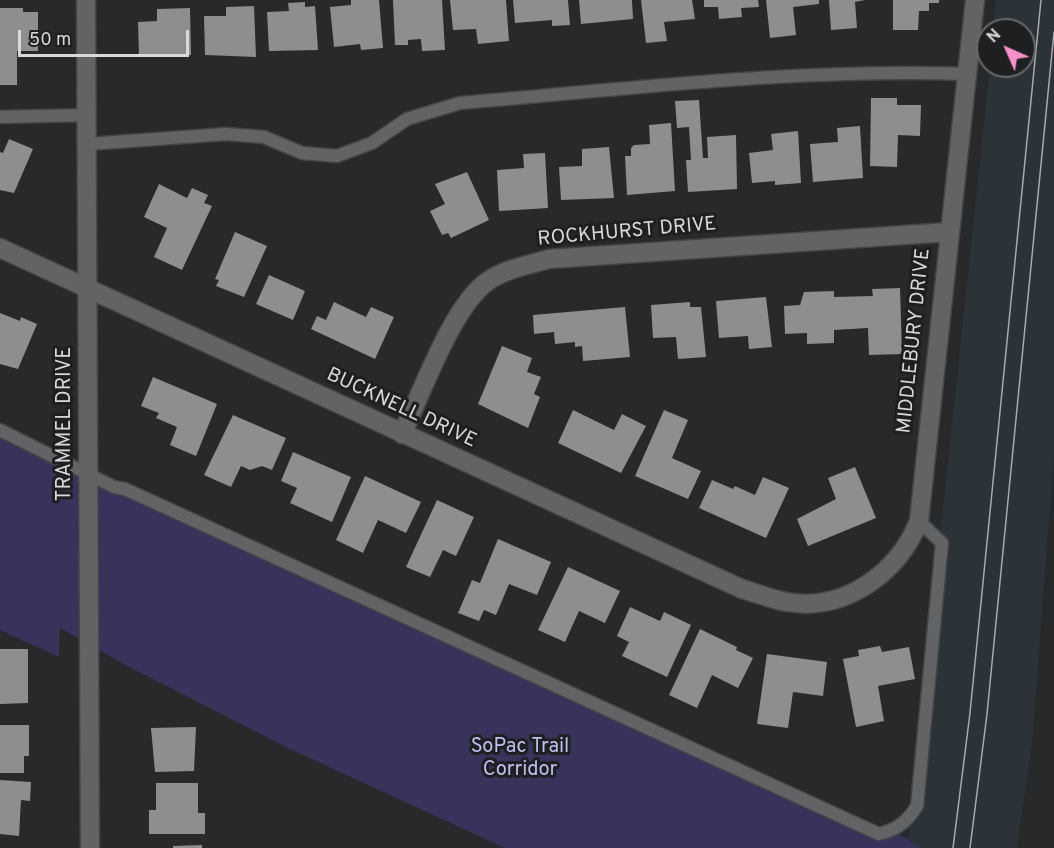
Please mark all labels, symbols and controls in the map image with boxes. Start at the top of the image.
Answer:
scale bar [21,18,192,56]
north arrow [976,18,1036,78]
text: N [984,26,1006,48]
text: 50 m [29,29,71,52]
street label: ROCKHURST DRIVE [537,213,717,253]
street label: MIDDLEBURY DRIVE [893,247,937,435]
street label: TRAMMEL DRIVE [54,347,78,501]
street label: BUCKNELL DRIVE [322,364,480,454]
park label: SoPac Trail Corridor [471,736,569,783]

